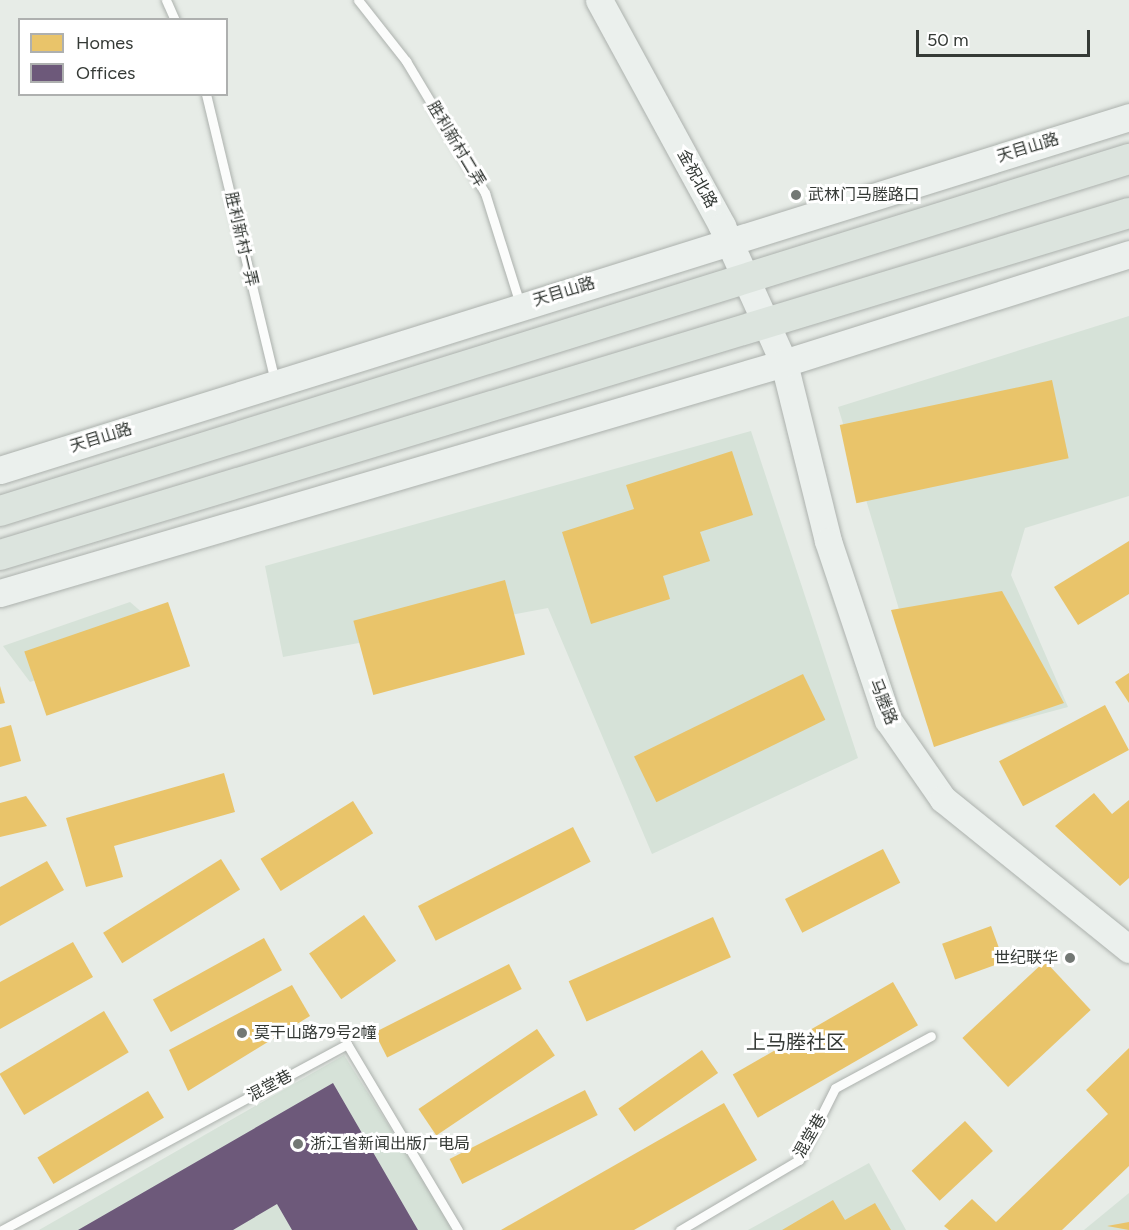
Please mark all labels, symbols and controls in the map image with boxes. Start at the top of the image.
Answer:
legend [18,18,228,96]
scale bar [919,18,1093,56]
text: 50 m [927,29,969,51]
text: Homes [76,32,134,54]
text: Offices [76,62,135,84]
street label: 胜利新村二弄 [423,98,489,190]
street label: 天目山路 [995,129,1061,167]
street label: 金祝北路 [673,146,721,212]
place label: 武林门马塍路口 [808,185,920,205]
marker: 武林门马塍路口 [789,188,803,202]
street label: 胜利新村一弄 [221,190,261,288]
street label: 天目山路 [531,273,597,311]
street label: 天目山路 [68,419,134,457]
street label: 马塍路 [865,676,901,728]
place label: 世纪联华 [994,948,1058,968]
marker: 世纪联华 [1063,951,1077,965]
place label: 莫干山路79号2幢 [254,1023,377,1043]
marker: 莫干山路79号2幢 [235,1026,249,1040]
district label: 上马塍社区 [746,1030,846,1054]
street label: 混堂巷 [244,1066,296,1106]
street label: 混堂巷 [790,1110,830,1162]
place label: 浙江省新闻出版广电局 [310,1134,470,1154]
marker: 浙江省新闻出版广电局 [291,1137,305,1151]

